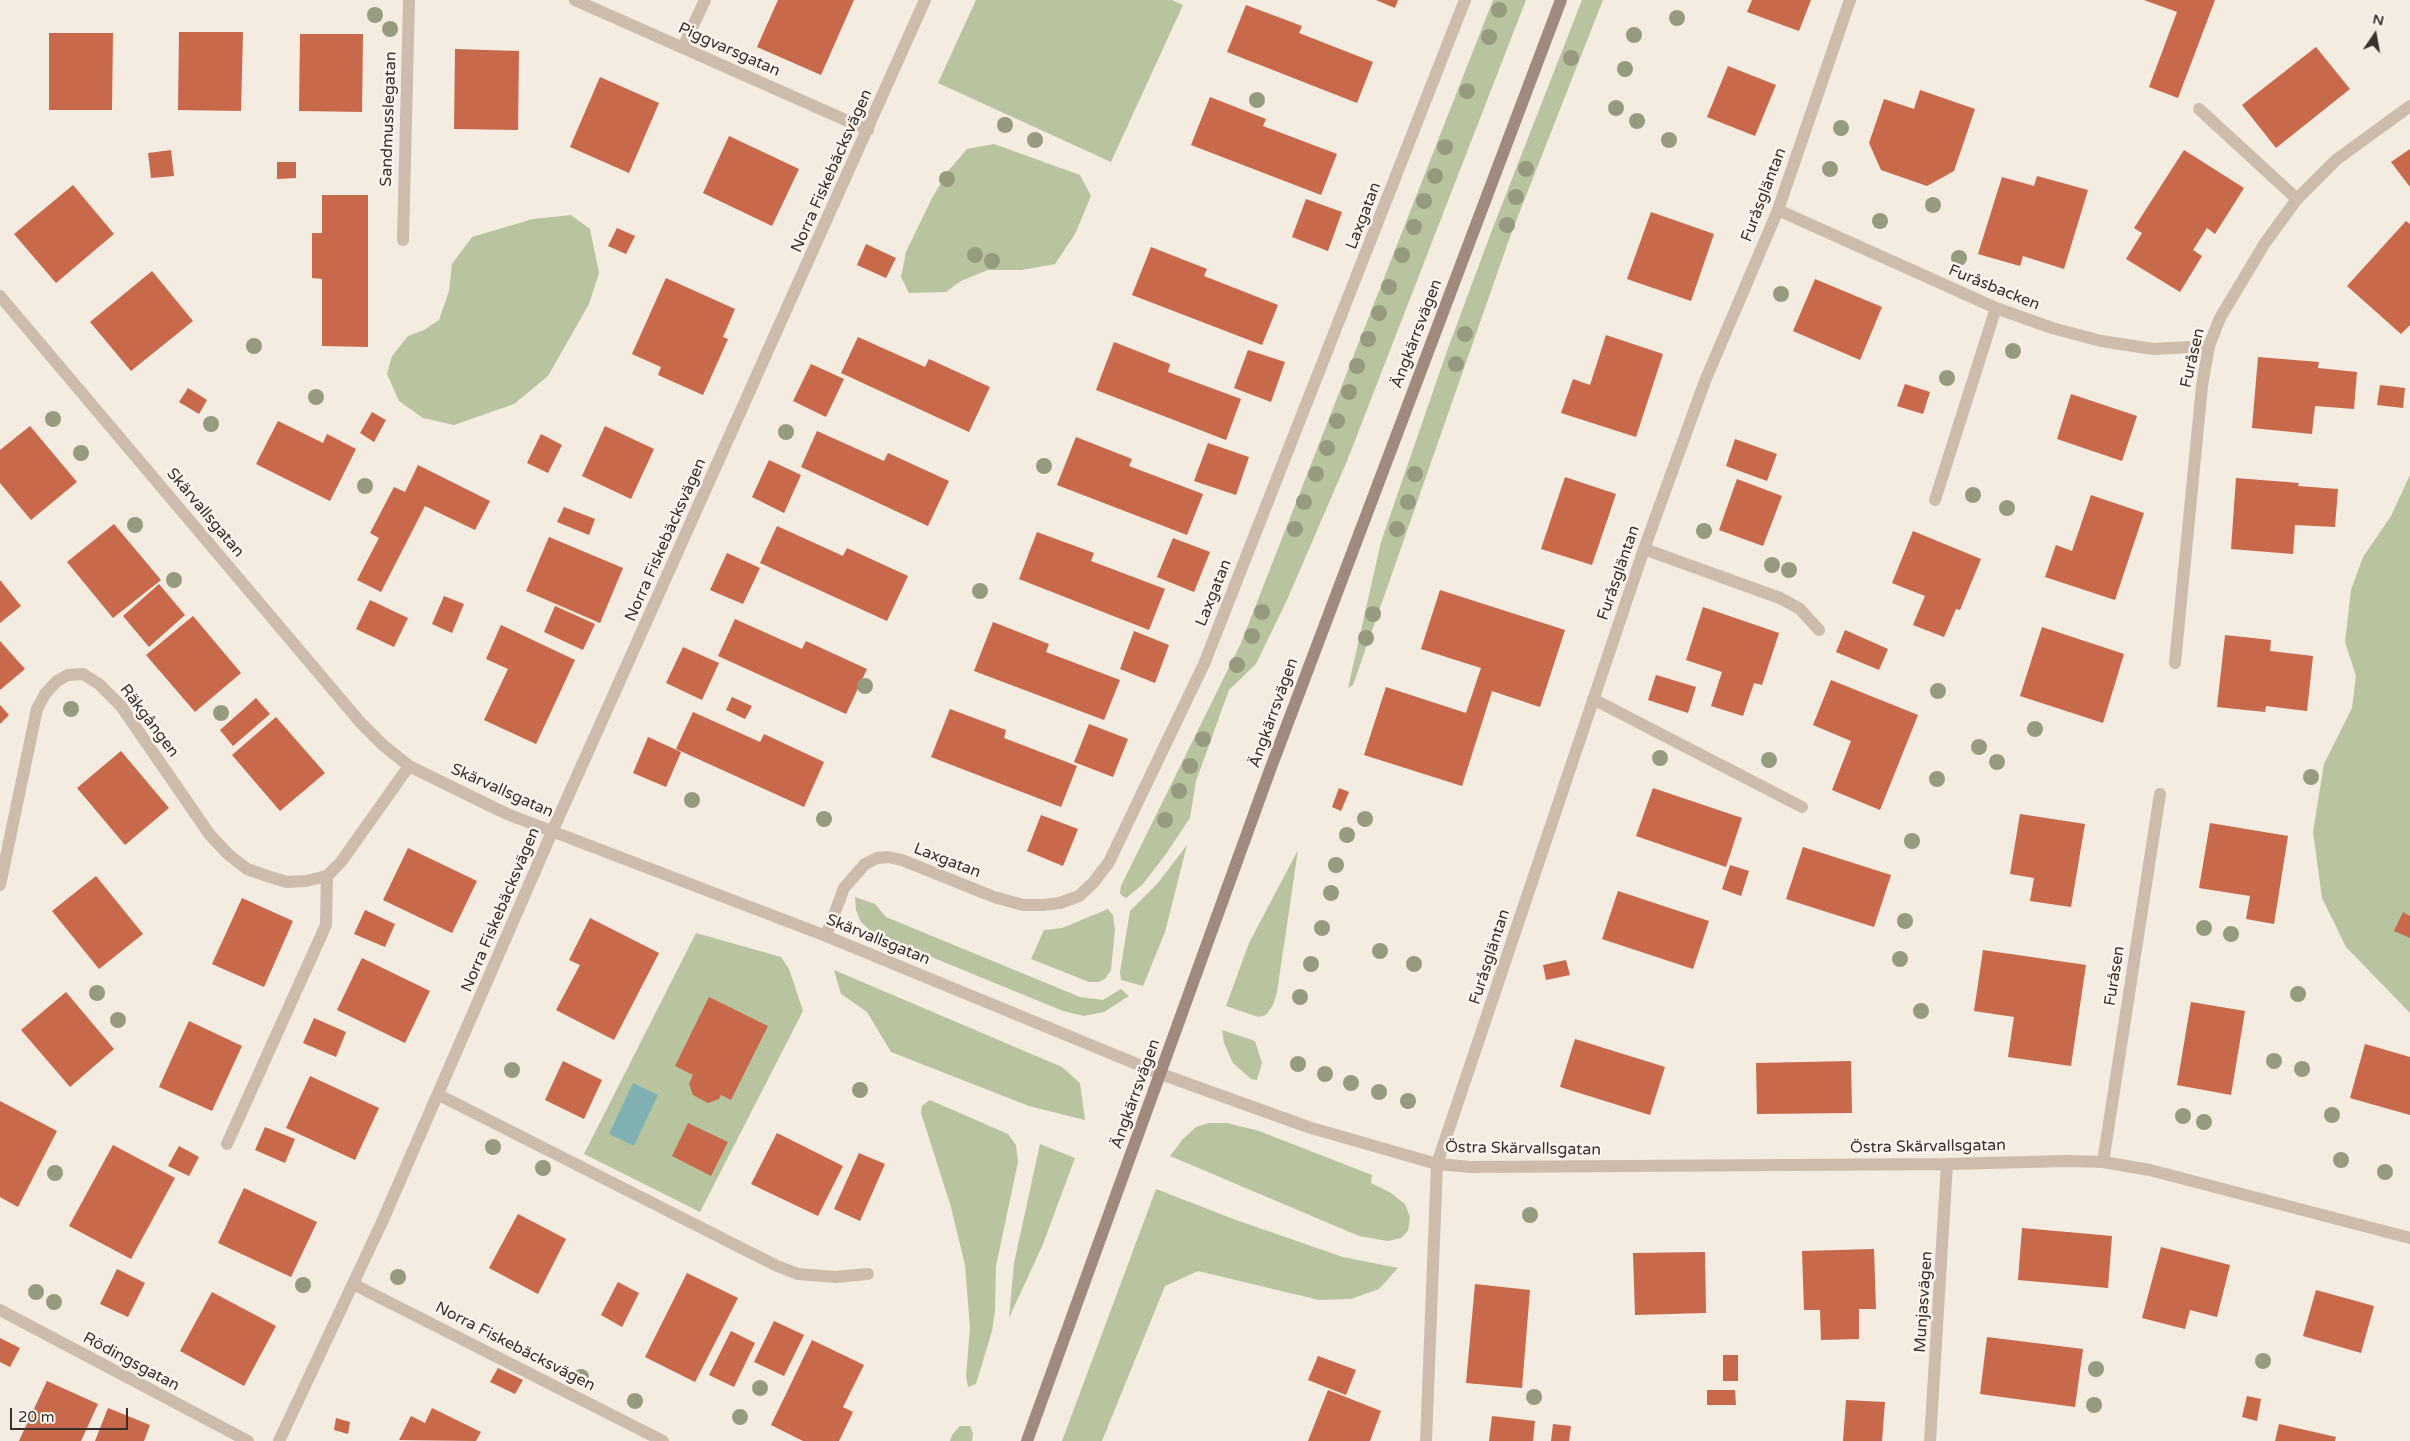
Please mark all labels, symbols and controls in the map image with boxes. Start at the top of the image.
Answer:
north arrow [2350,10,2400,60]
text: N [2371,10,2385,29]
street label: Piggvarsgatan [675,19,783,81]
street label: Sandmusslegatan [377,51,401,187]
street label: Norra Fiskebäcksvägen [787,86,877,256]
street label: Furåsgläntan [1737,145,1791,245]
street label: Laxgatan [1342,180,1386,252]
street label: Furåsbacken [1946,261,2042,315]
street label: Ängkärrsvägen [1387,277,1447,391]
street label: Furåsen [2177,326,2209,390]
street label: Norra Fiskebäcksvägen [621,455,711,625]
street label: Skärvallsgatan [162,465,248,561]
street label: Furåsgläntan [1594,523,1644,623]
street label: Laxgatan [1192,557,1236,629]
street label: Ängkärrsvägen [1245,656,1303,770]
street label: Räkgången [115,681,183,761]
street label: Skärvallsgatan [448,760,556,822]
street label: Norra Fiskebäcksvägen [458,825,544,995]
street label: Laxgatan [911,839,983,883]
street label: Furåsgläntan [1466,907,1514,1007]
street label: Skärvallsgatan [823,910,933,970]
street label: Furåsen [2101,945,2129,1007]
street label: Ängkärrsvägen [1107,1037,1165,1151]
street label: Östra Skärvallsgatan [1850,1136,2006,1158]
street label: Östra Skärvallsgatan [1445,1138,1601,1160]
street label: Munjasvägen [1911,1251,1937,1353]
street label: Norra Fiskebäcksvägen [432,1298,598,1396]
street label: Rödingsgatan [79,1329,183,1395]
scale bar [12,1398,130,1430]
text: 20 m [18,1408,55,1426]

